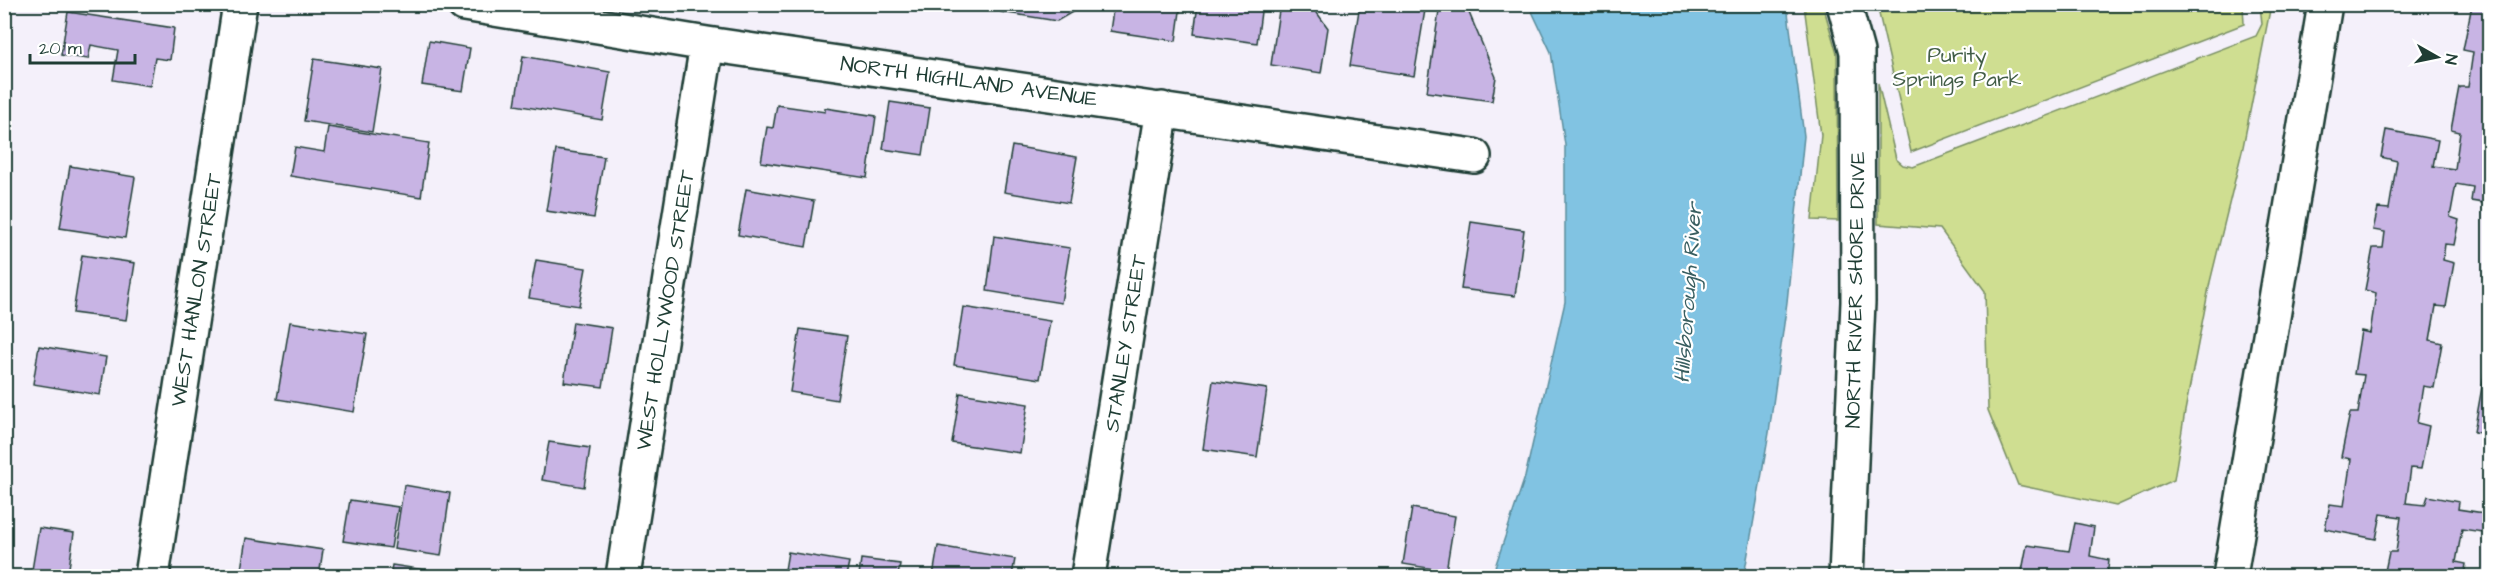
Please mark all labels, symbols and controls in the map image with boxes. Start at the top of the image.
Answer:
scale bar [30,27,135,65]
north arrow [2407,27,2467,87]
text: 20 m [39,36,82,61]
park label: Purity Springs Park [1893,41,2021,96]
street label: NORTH HIGHLAND AVENUE [839,49,1100,114]
text: N [2439,53,2462,66]
street label: NORTH RIVER SHORE DRIVE [1839,151,1872,429]
street label: WEST HOLLYWOOD STREET [629,167,702,452]
street label: WEST HANLON STREET [164,170,229,409]
water label: Hillsborough River [1667,199,1711,384]
street label: STANLEY STREET [1097,251,1154,434]

